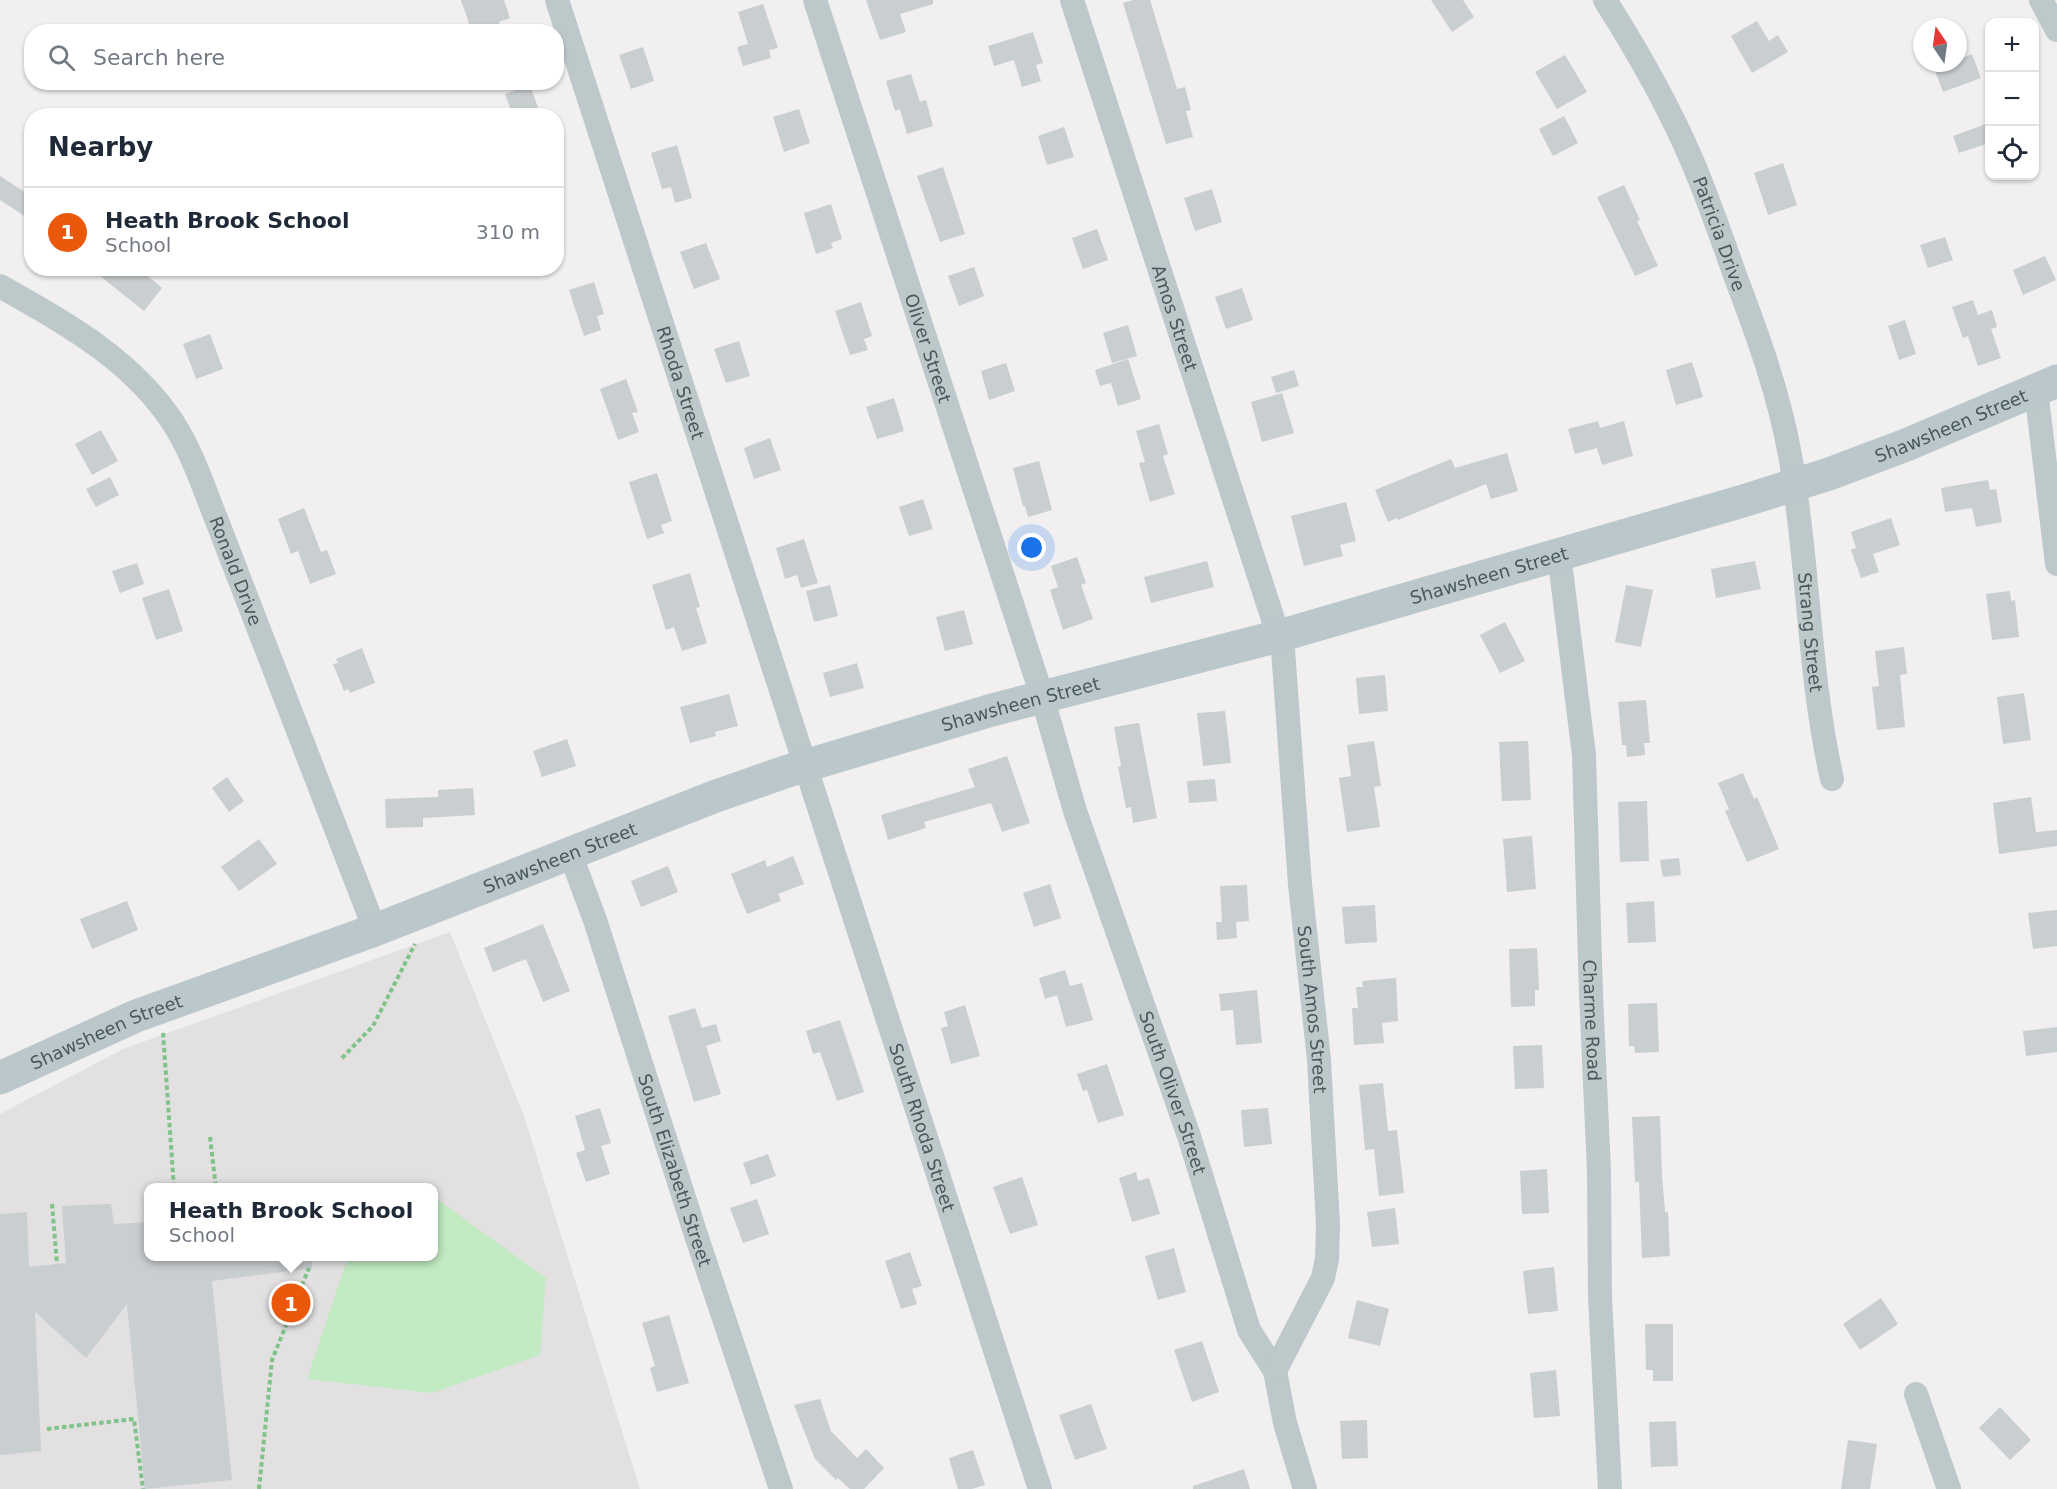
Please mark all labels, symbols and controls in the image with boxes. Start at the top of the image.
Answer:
north arrow [1913,18,1967,72]
map controls [1985,18,2039,180]
button: + [1985,18,2039,72]
search box [24,24,564,90]
icon: search [45,41,78,74]
text: Search here [93,45,225,70]
button: − [1985,72,2039,126]
button: locate [1985,126,2039,180]
text: Nearby [48,132,153,162]
street label: Patricia Drive [1689,173,1750,294]
text: Heath Brook School [105,208,349,233]
text: 1 [61,220,74,244]
text: 310 m [476,220,540,244]
text: School [105,233,171,257]
street label: Amos Street [1148,262,1202,374]
street label: Oliver Street [901,291,956,405]
street label: Rhoda Street [653,323,709,442]
street label: Shawsheen Street [1872,384,2030,466]
street label: Ronald Drive [206,513,267,628]
your location [1017,533,1046,562]
street label: Shawsheen Street [1407,542,1570,608]
street label: Strang Street [1794,571,1828,693]
street label: Shawsheen Street [938,672,1102,735]
street label: Shawsheen Street [480,818,640,897]
street label: South Amos Street [1294,924,1331,1094]
street label: Charme Road [1579,959,1605,1082]
street label: Shawsheen Street [27,990,185,1073]
street label: South Oliver Street [1135,1008,1211,1177]
street label: South Rhoda Street [885,1040,960,1214]
street label: South Elizabeth Street [634,1071,716,1269]
popup [144,1183,438,1261]
text: Heath Brook School [169,1198,413,1223]
text: School [169,1223,235,1247]
pin: 1 [272,1280,310,1326]

